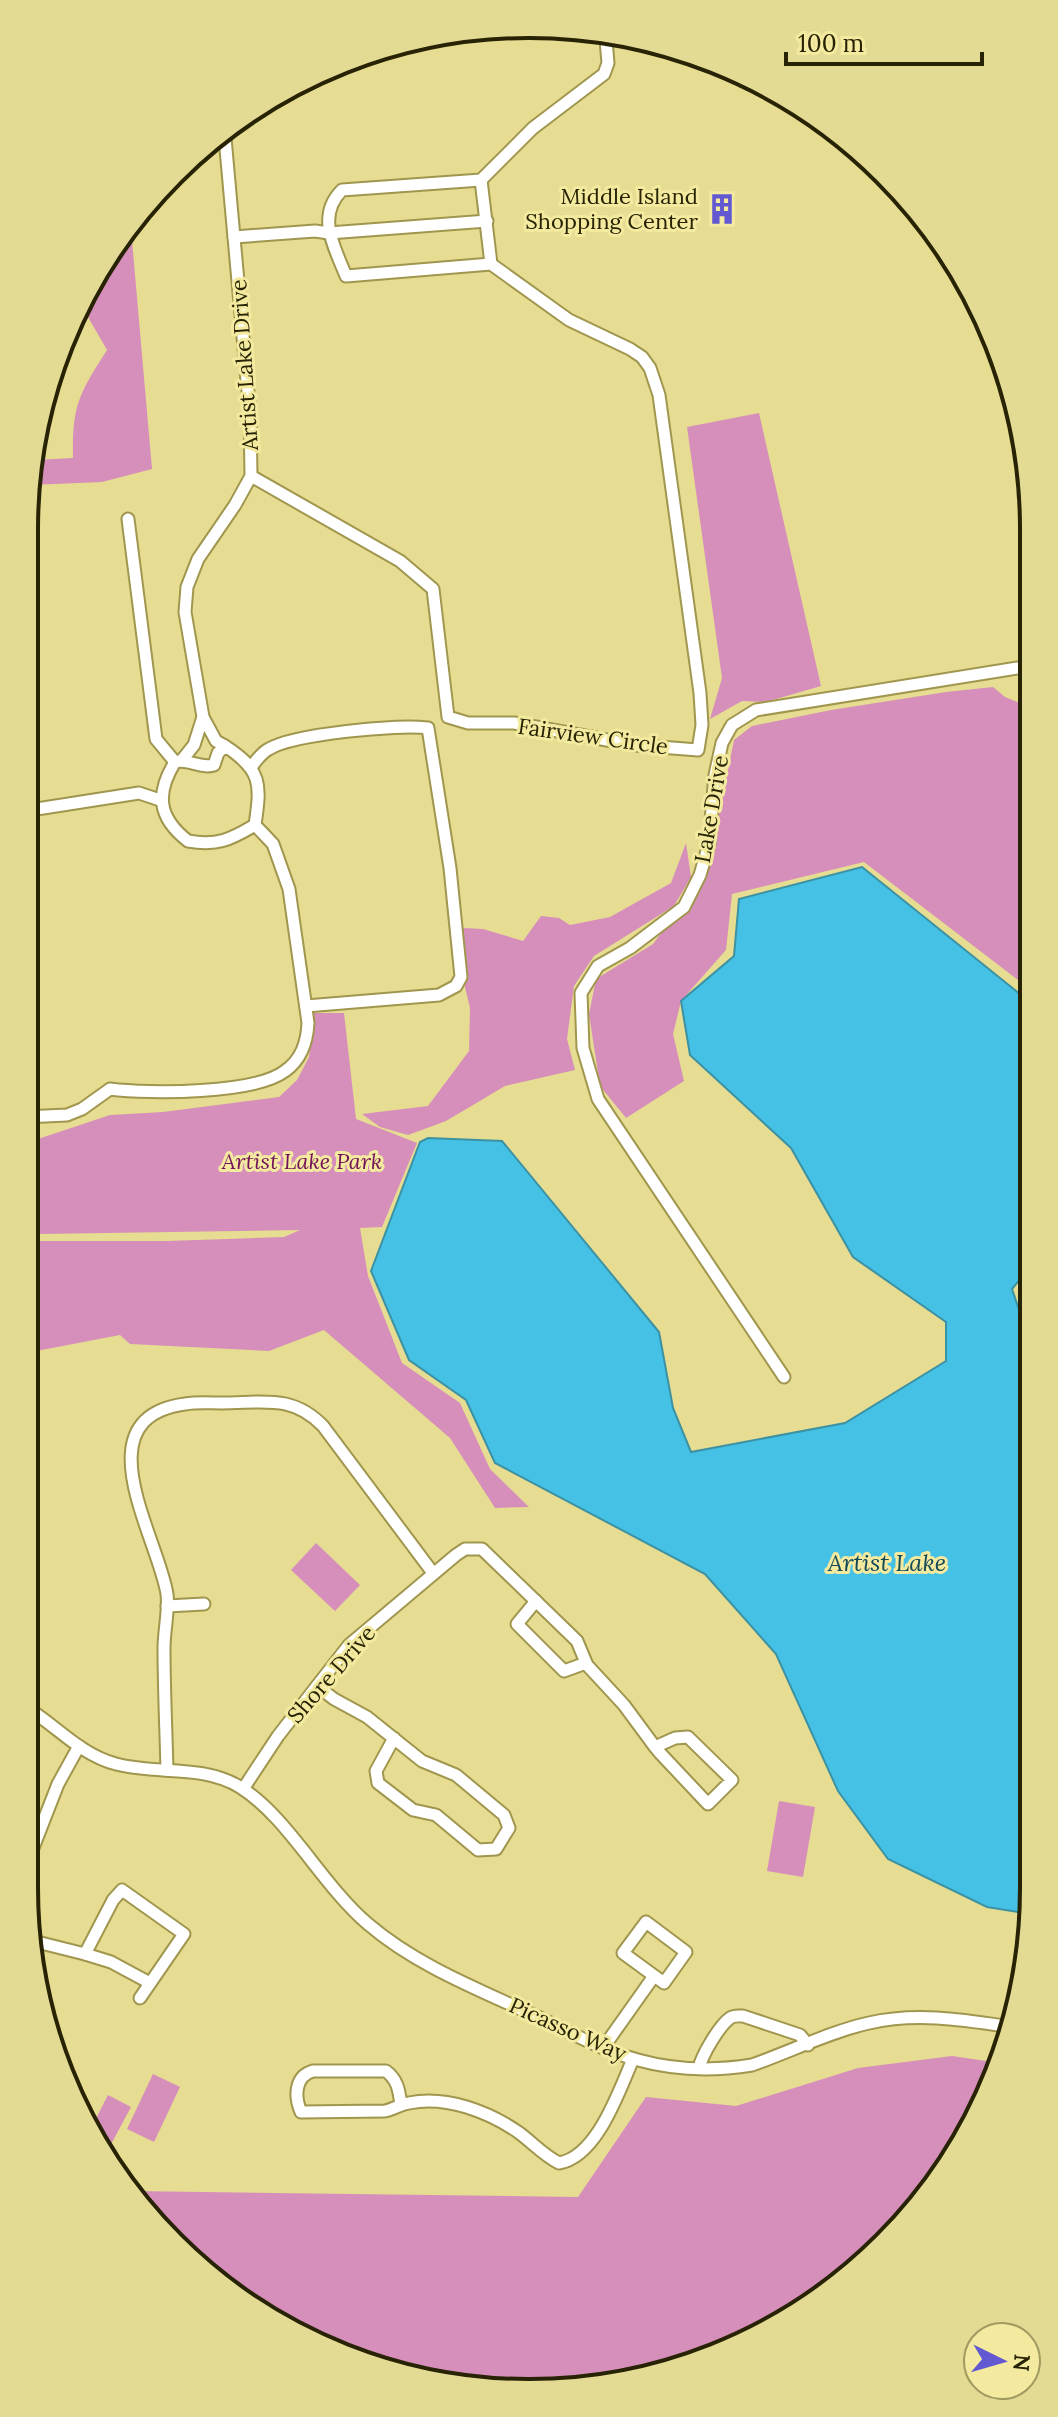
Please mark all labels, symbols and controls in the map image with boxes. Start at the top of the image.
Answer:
scale bar [786,16,982,66]
text: 100 m [798,28,864,59]
place label: Middle Island Shopping Center [525,182,698,235]
building icon: Middle Island Shopping Center [705,192,739,226]
street label: Artist Lake Drive [224,278,264,453]
street label: Fairview Circle [516,712,670,760]
street label: Lake Drive [688,753,734,865]
park label: Artist Lake Park [221,1147,382,1175]
water label: Artist Lake [827,1547,946,1578]
street label: Shore Drive [281,1619,381,1729]
street label: Picasso Way [505,1991,631,2067]
north arrow [962,2321,1042,2401]
text: N [1007,2353,1037,2372]

